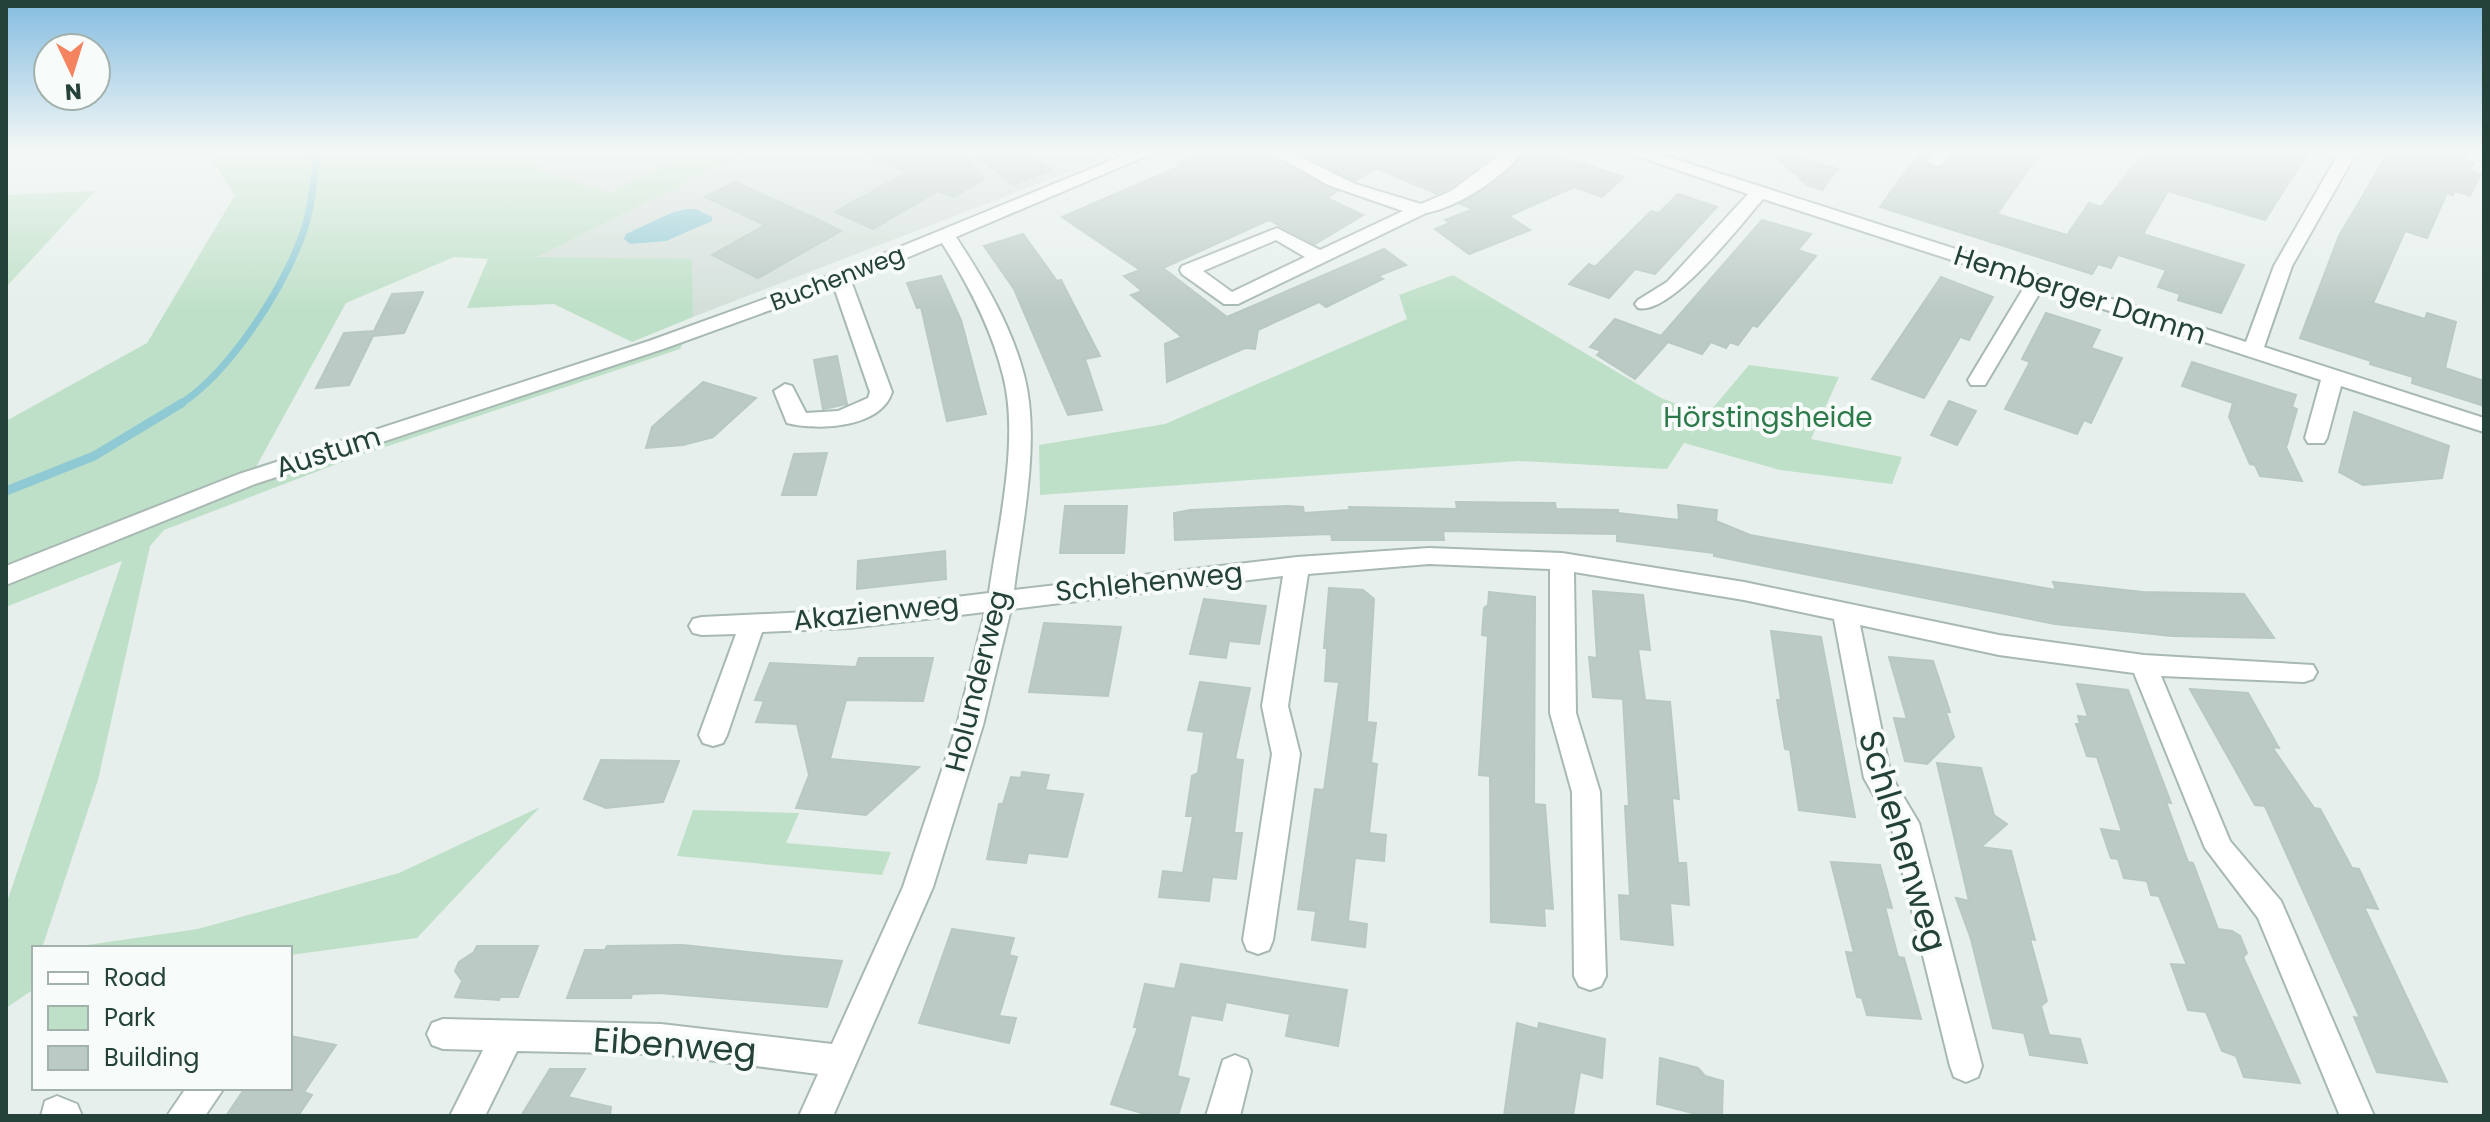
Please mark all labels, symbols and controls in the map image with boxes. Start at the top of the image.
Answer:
north arrow [32,32,112,112]
text: N [64,75,83,107]
street label: Hemberger Damm [1949,236,2211,354]
street label: Buchenweg [765,237,909,319]
park label: Hörstingsheide [1663,398,1873,437]
street label: Austum [270,417,386,487]
street label: Schlehenweg [1053,553,1245,611]
street label: Akazienweg [791,584,961,640]
street label: Holunderweg [936,586,1018,776]
street label: Schlehenweg [1847,725,1959,957]
legend [32,946,292,1090]
text: Road [104,961,166,994]
text: Park [104,1001,156,1034]
street label: Eibenweg [592,1015,758,1075]
text: Building [104,1041,200,1074]

